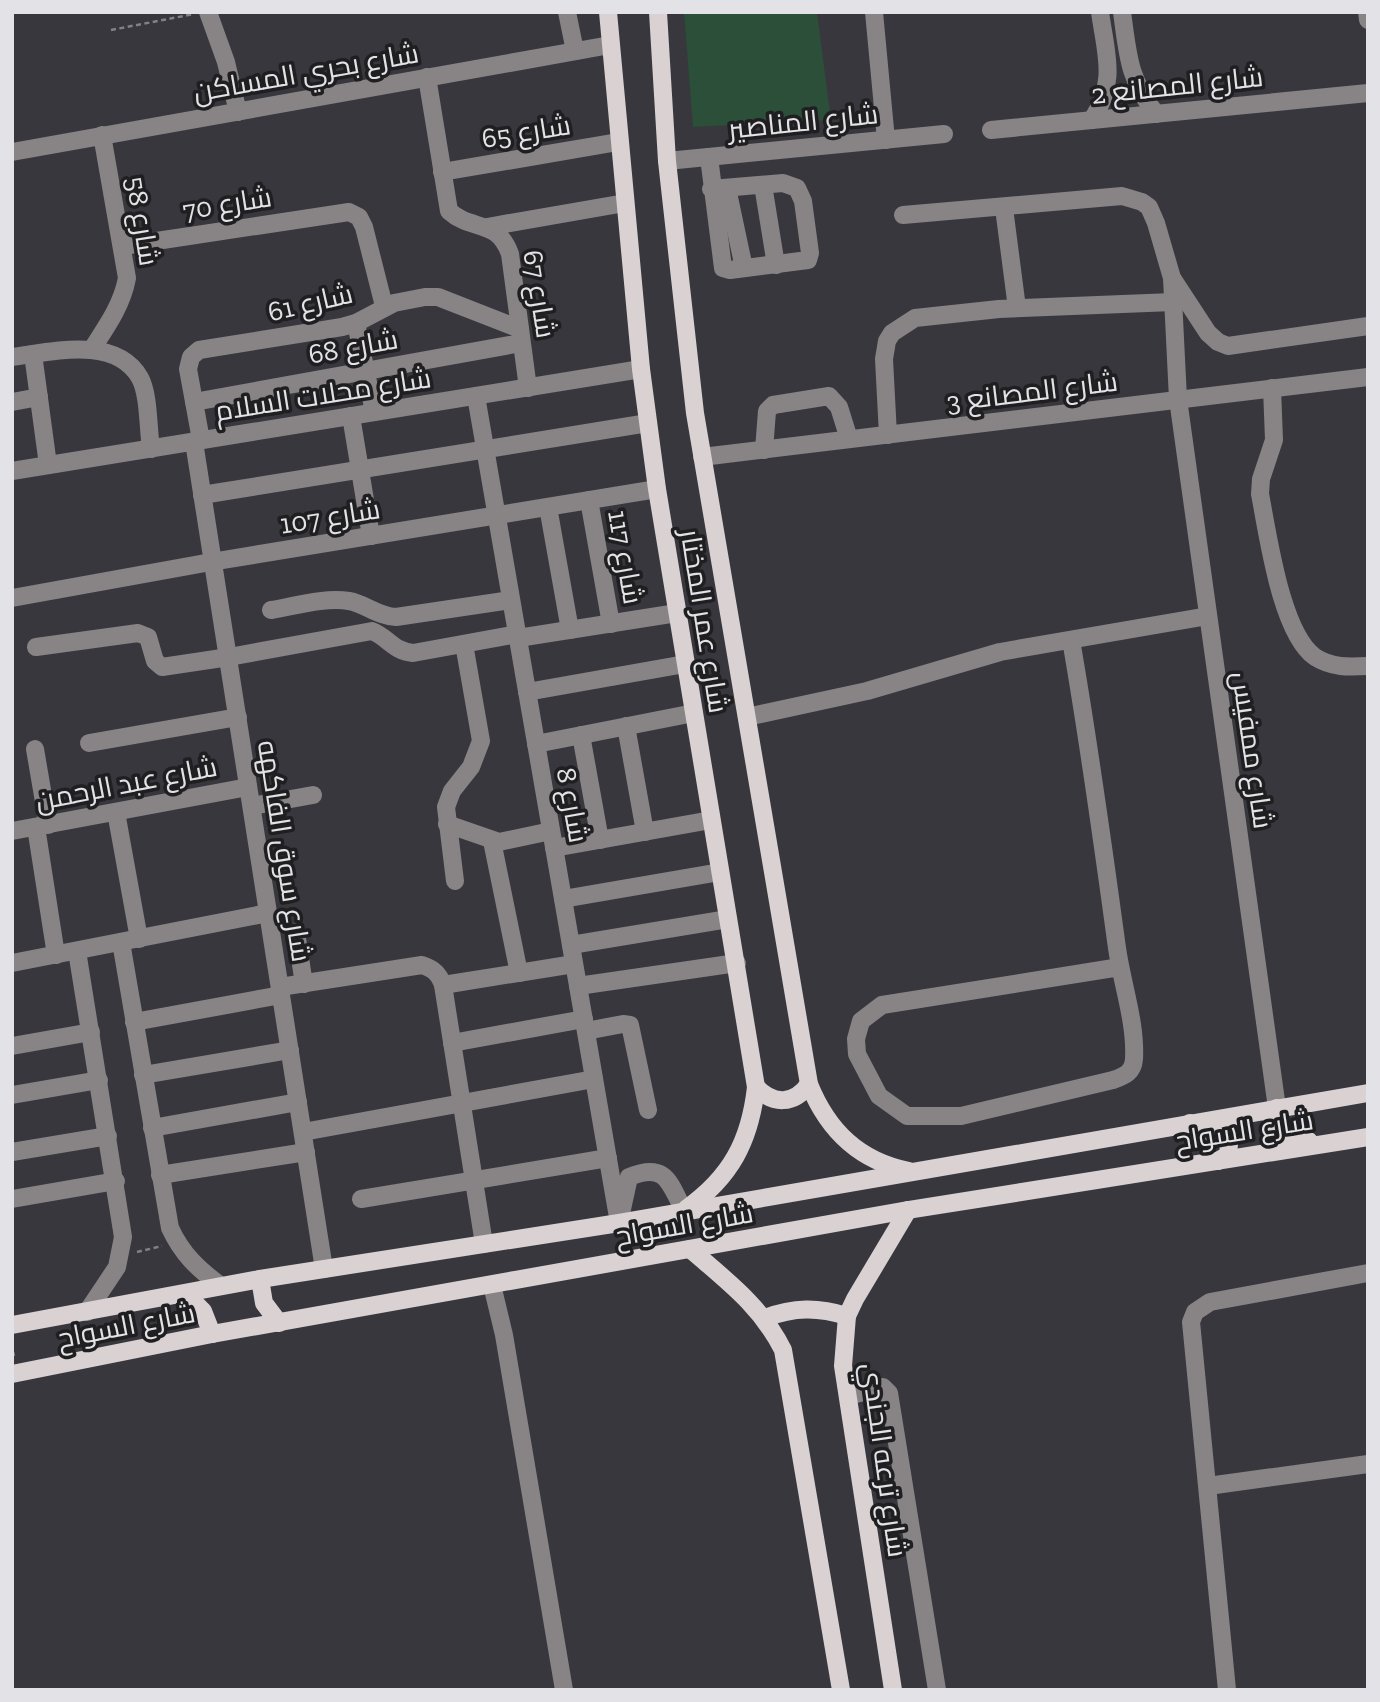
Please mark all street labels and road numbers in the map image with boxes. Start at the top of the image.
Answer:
street label: شارع بحري المساكن [191,36,422,113]
street label: شارع المصانع 2 [1089,60,1265,113]
street label: شارع المناصير [724,97,880,148]
street label: شارع 65 [479,108,573,157]
street label: شارع 58 [117,174,166,268]
street label: شارع 70 [180,180,274,229]
street label: شارع 67 [514,248,563,341]
street label: شارع 61 [264,277,356,330]
street label: شارع 68 [306,322,401,373]
street label: شارع محلات السلام [213,361,434,431]
street label: شارع المصانع 3 [945,365,1120,420]
street label: شارع 107 [278,492,383,543]
street label: شارع 117 [599,508,650,607]
street label: شارع عمر المختار [671,525,735,716]
street label: شارع ممفيس [1223,669,1280,831]
street label: شارع سوق الفاكهه [249,738,318,965]
street label: شارع عبد الرحمن [32,750,220,819]
street label: شارع 8 [548,765,595,846]
street label: شارع السواح [1172,1103,1316,1160]
street label: شارع السواح [612,1196,756,1255]
street label: شارع السواح [54,1296,198,1357]
street label: شارع ترعه الجندي [850,1361,914,1560]

